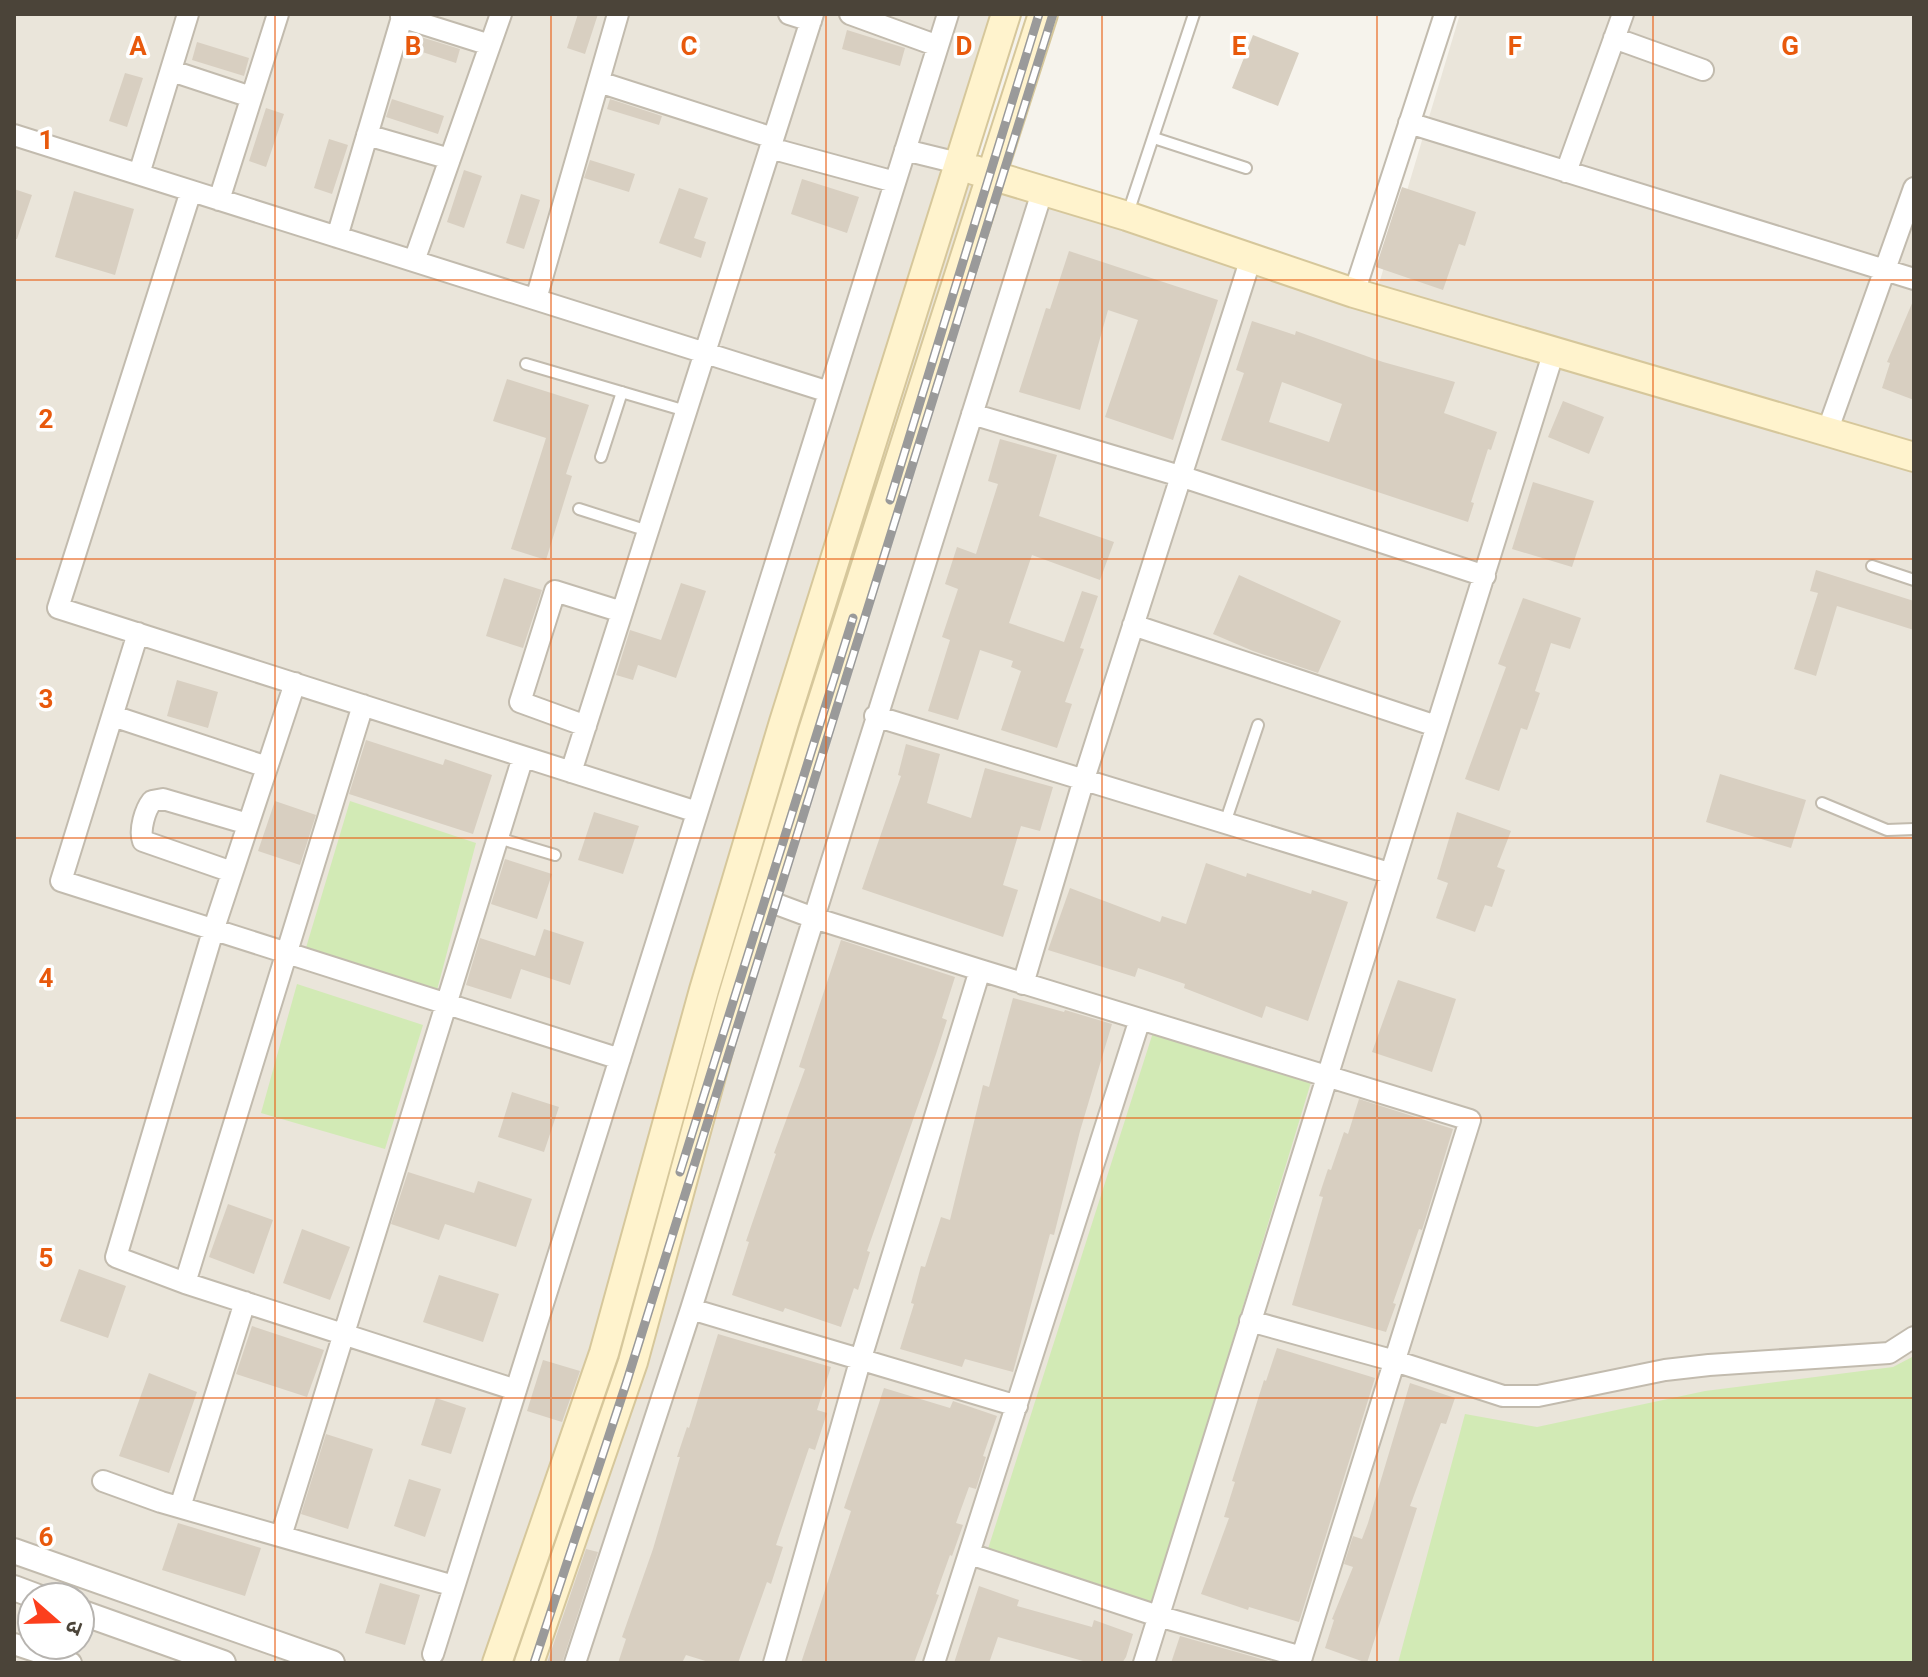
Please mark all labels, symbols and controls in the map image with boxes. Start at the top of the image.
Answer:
text: A [129,31,147,61]
text: B [405,31,421,61]
text: C [680,31,698,61]
text: D [956,31,972,61]
text: E [1232,31,1247,61]
text: F [1508,31,1522,61]
text: G [1781,31,1799,61]
text: 1 [39,125,53,155]
text: 2 [39,404,53,434]
text: 3 [39,684,53,714]
text: 4 [39,963,54,993]
text: 5 [39,1243,53,1273]
text: 6 [39,1522,54,1552]
north arrow [16,1581,96,1661]
text: उ [60,1617,88,1639]

